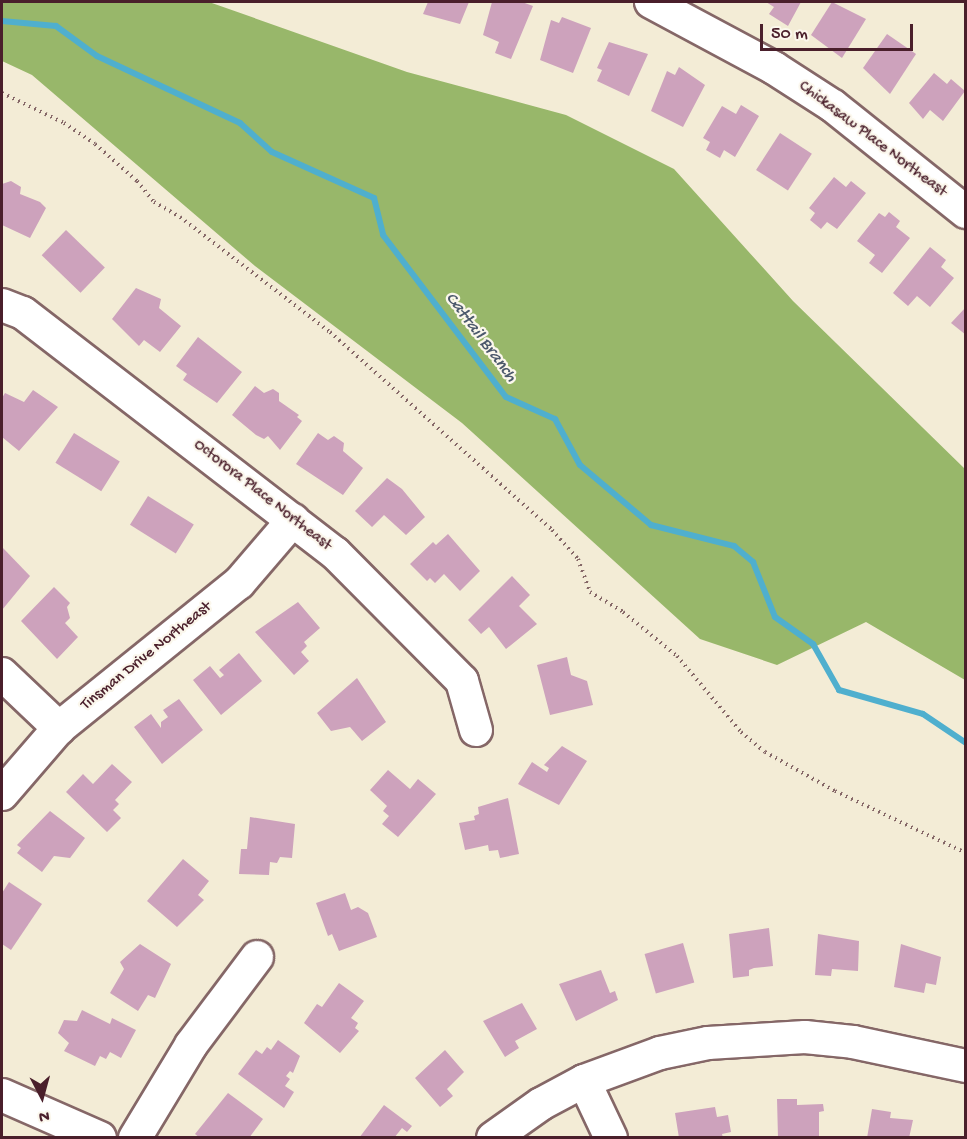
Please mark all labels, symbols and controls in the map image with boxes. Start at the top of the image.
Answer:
scale bar [763,12,916,50]
text: 50 m [771,24,808,45]
street label: Chickasaw Place Northeast [794,78,950,202]
water label: Cattail Branch [439,289,521,387]
street label: Octorora Place Northeast [189,436,335,556]
street label: Tinsman Drive Northeast [78,598,216,716]
north arrow [12,1067,72,1127]
text: N [38,1105,50,1125]

